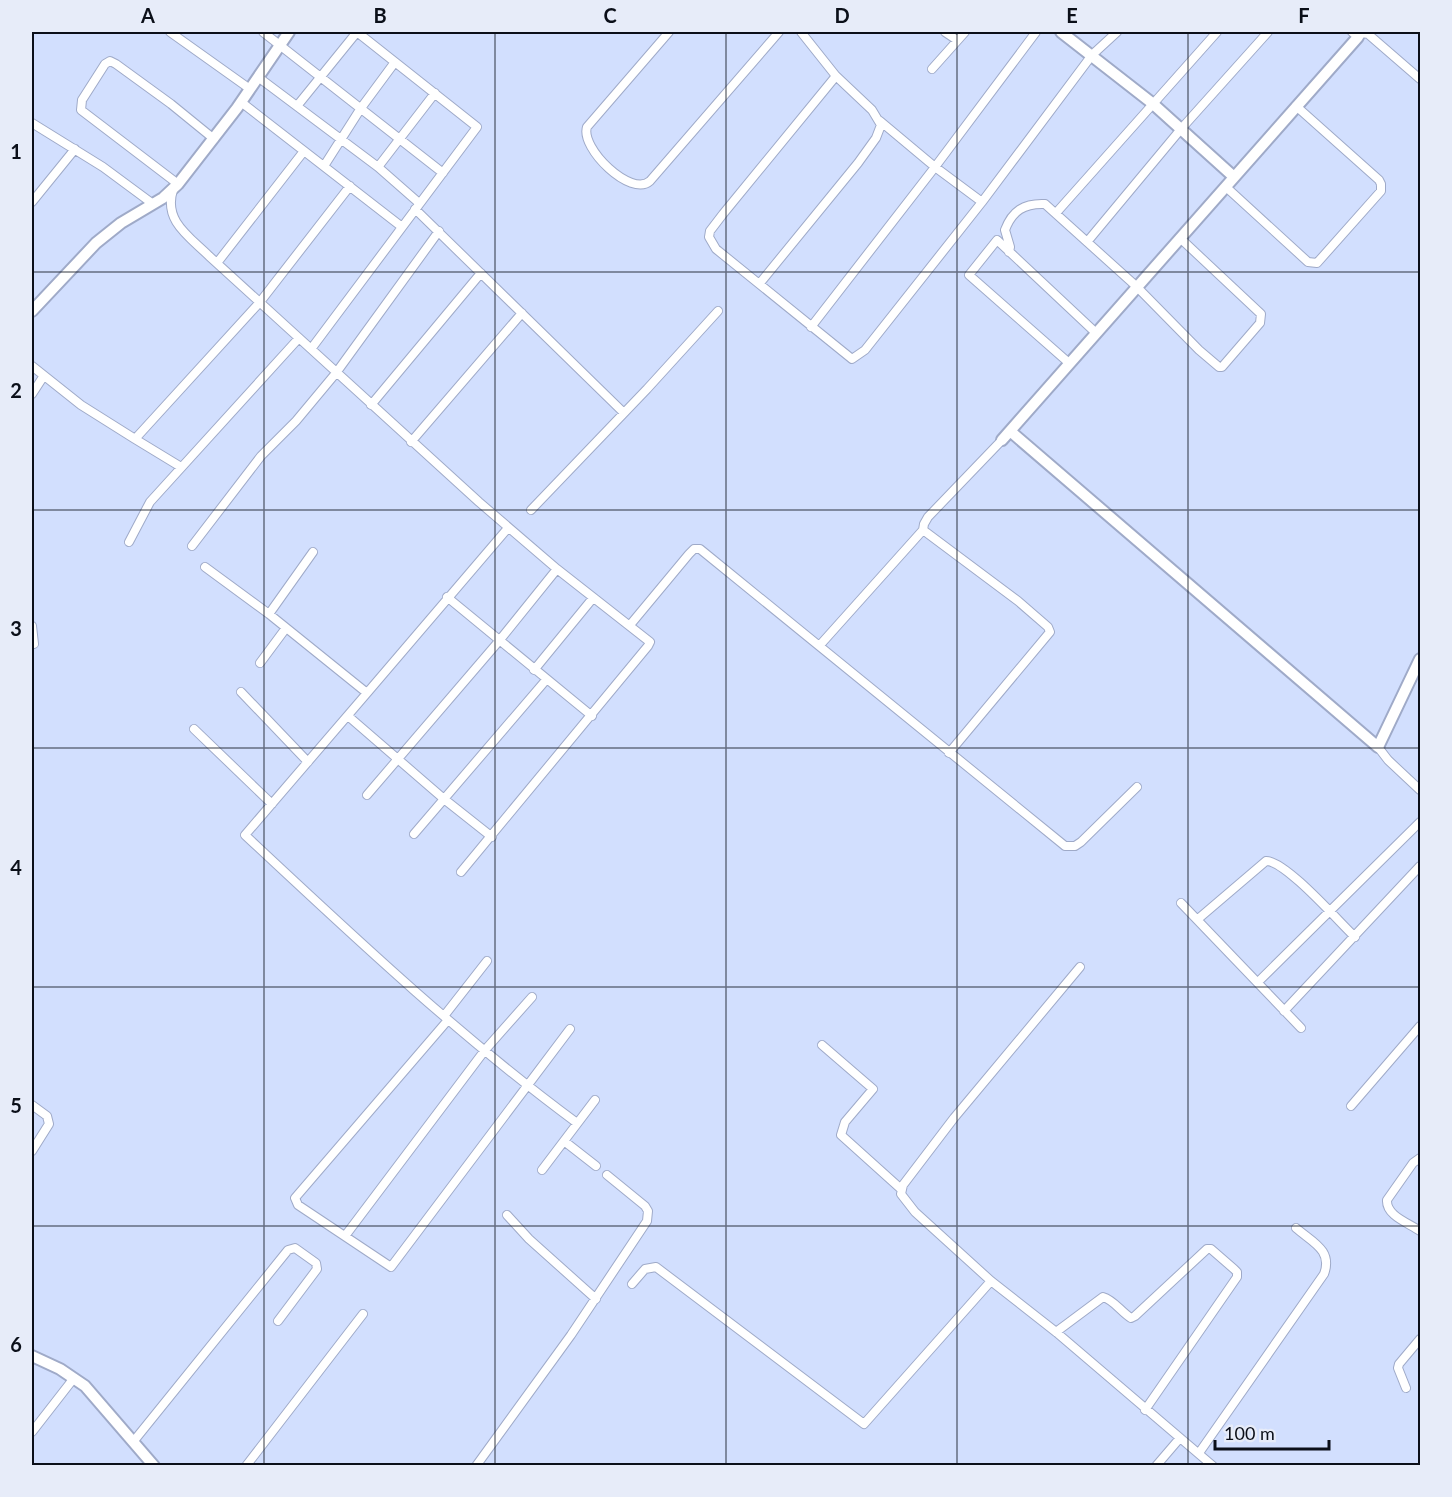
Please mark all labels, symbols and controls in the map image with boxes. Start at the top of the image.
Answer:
text: A [140,3,155,27]
text: B [373,3,387,27]
text: C [603,3,617,27]
text: D [834,3,850,27]
text: E [1066,3,1078,27]
text: F [1298,3,1310,27]
text: 1 [10,139,22,163]
text: 2 [10,378,22,402]
text: 3 [10,616,22,640]
text: 4 [10,855,22,879]
text: 5 [10,1093,22,1117]
text: 6 [10,1332,22,1356]
scale bar [1215,1413,1329,1451]
text: 100 m [1224,1422,1275,1444]

